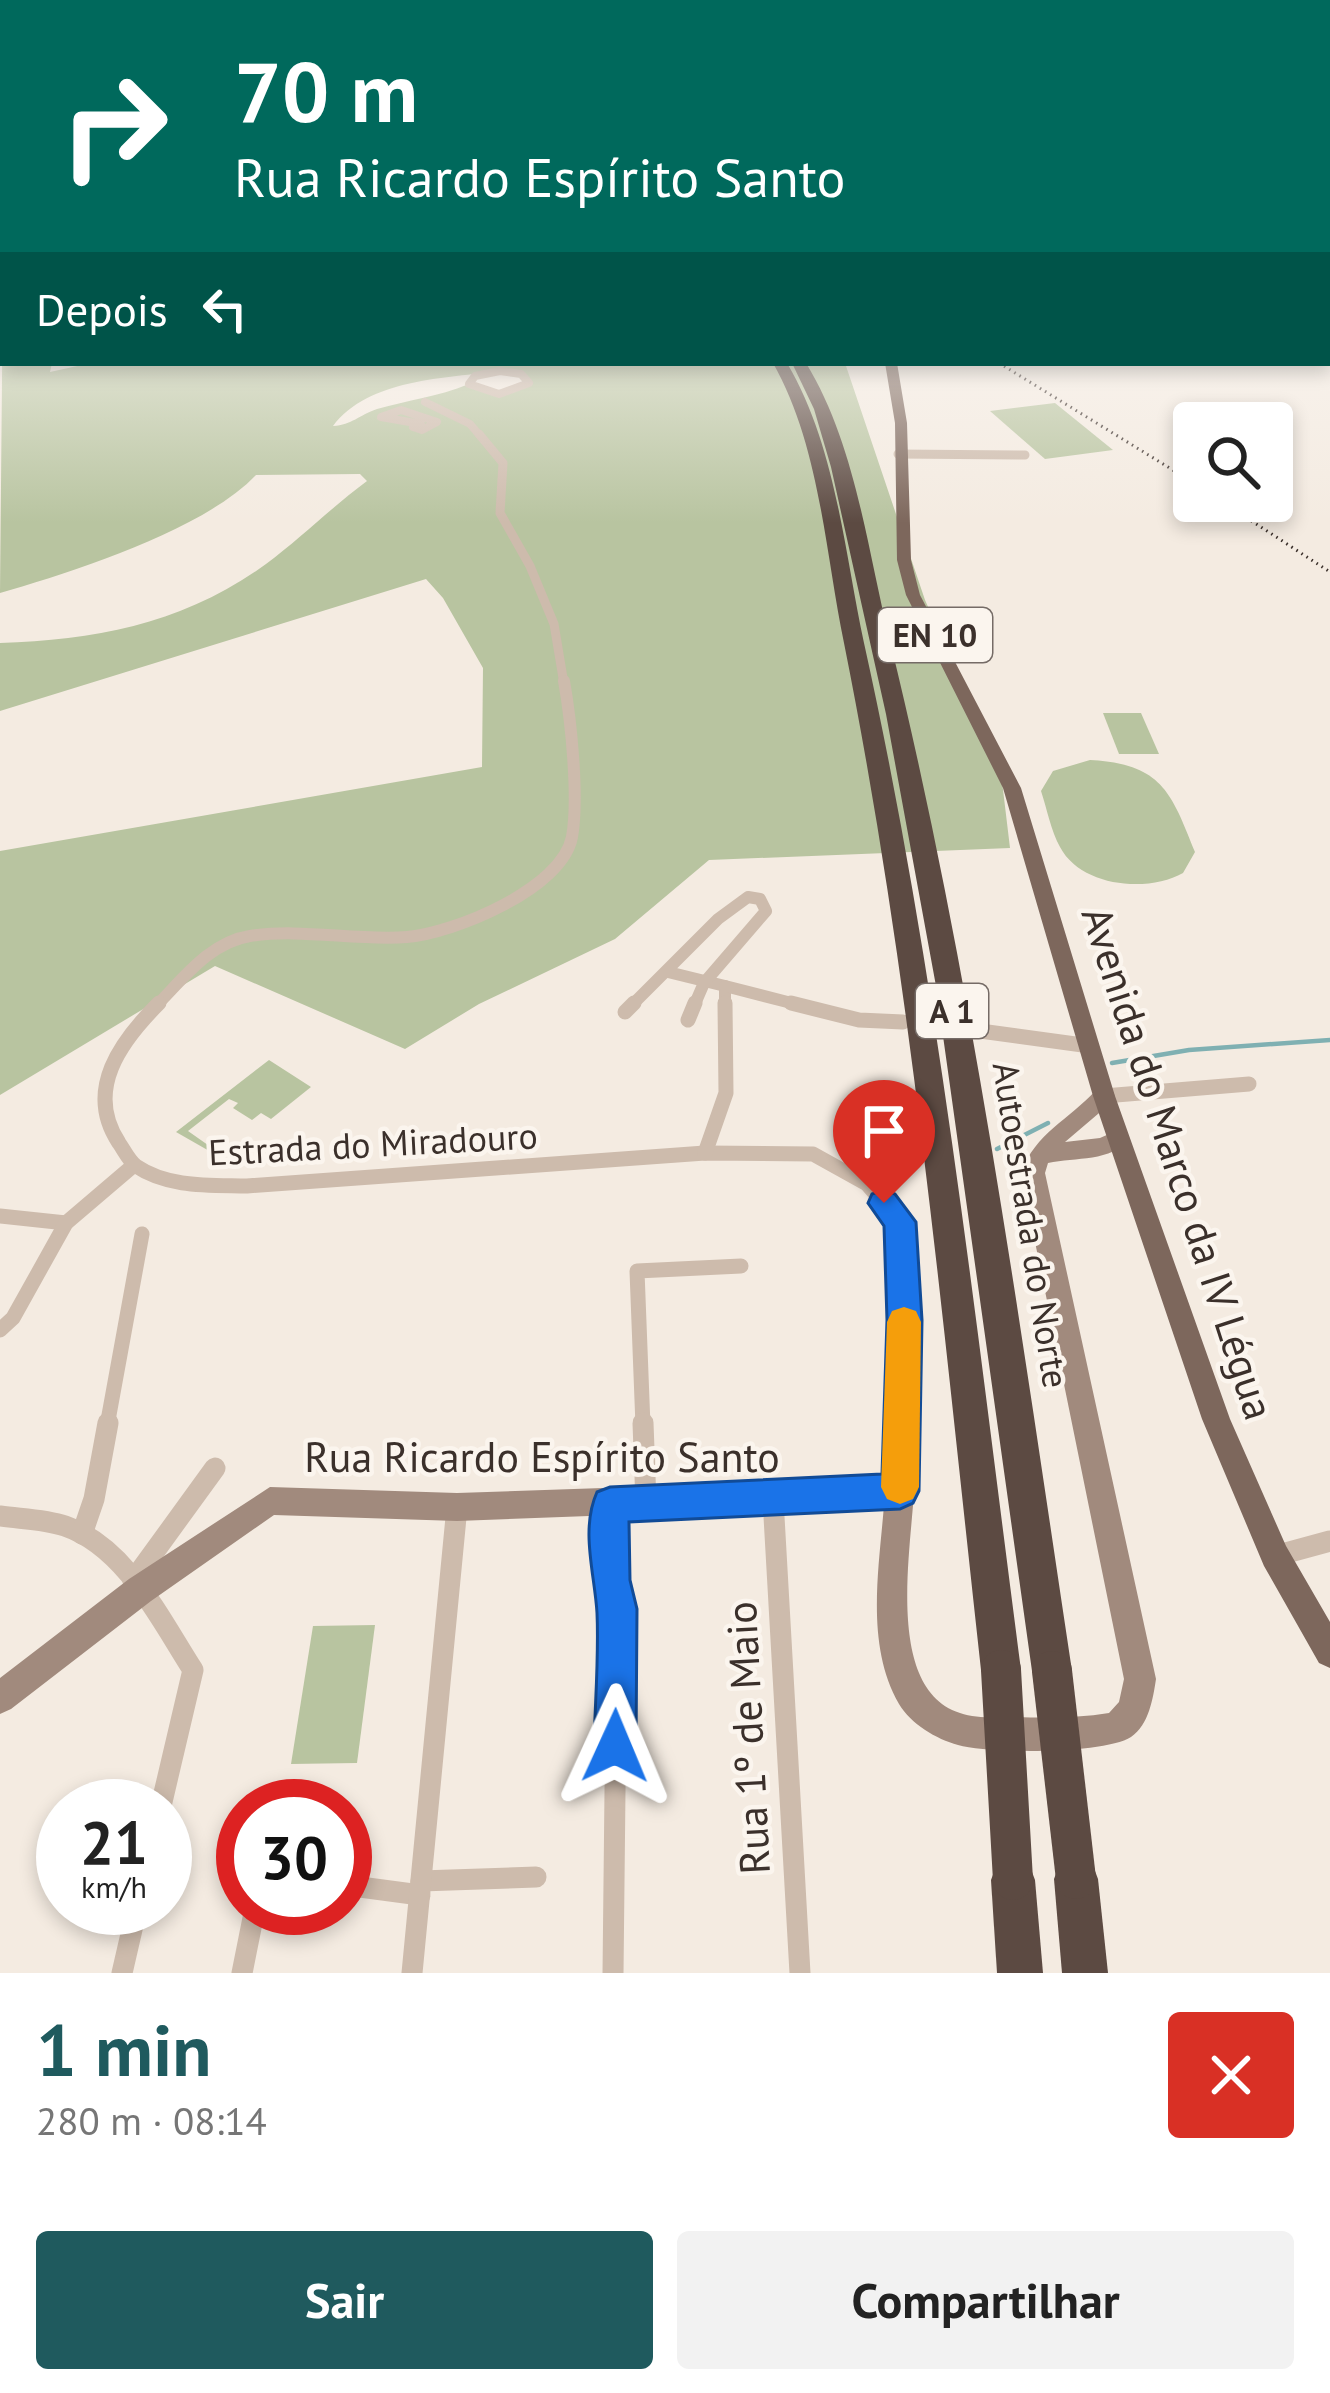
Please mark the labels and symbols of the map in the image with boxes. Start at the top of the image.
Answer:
road number: EN 10 [878,608,992,662]
street label: Avenida do Marco da IV Légua [1069,899,1287,1426]
road number: A 1 [916,984,988,1038]
street label: Autoestrada do Norte [983,1059,1080,1391]
pin [833,1080,935,1203]
street label: Estrada do Miradouro [207,1111,539,1176]
street label: Rua Ricardo Espírito Santo [304,1429,780,1484]
street label: Rua 1º de Maio [713,1600,782,1876]
position arrow [552,1683,678,1809]
speed limit sign: 30 [216,1779,372,1935]

